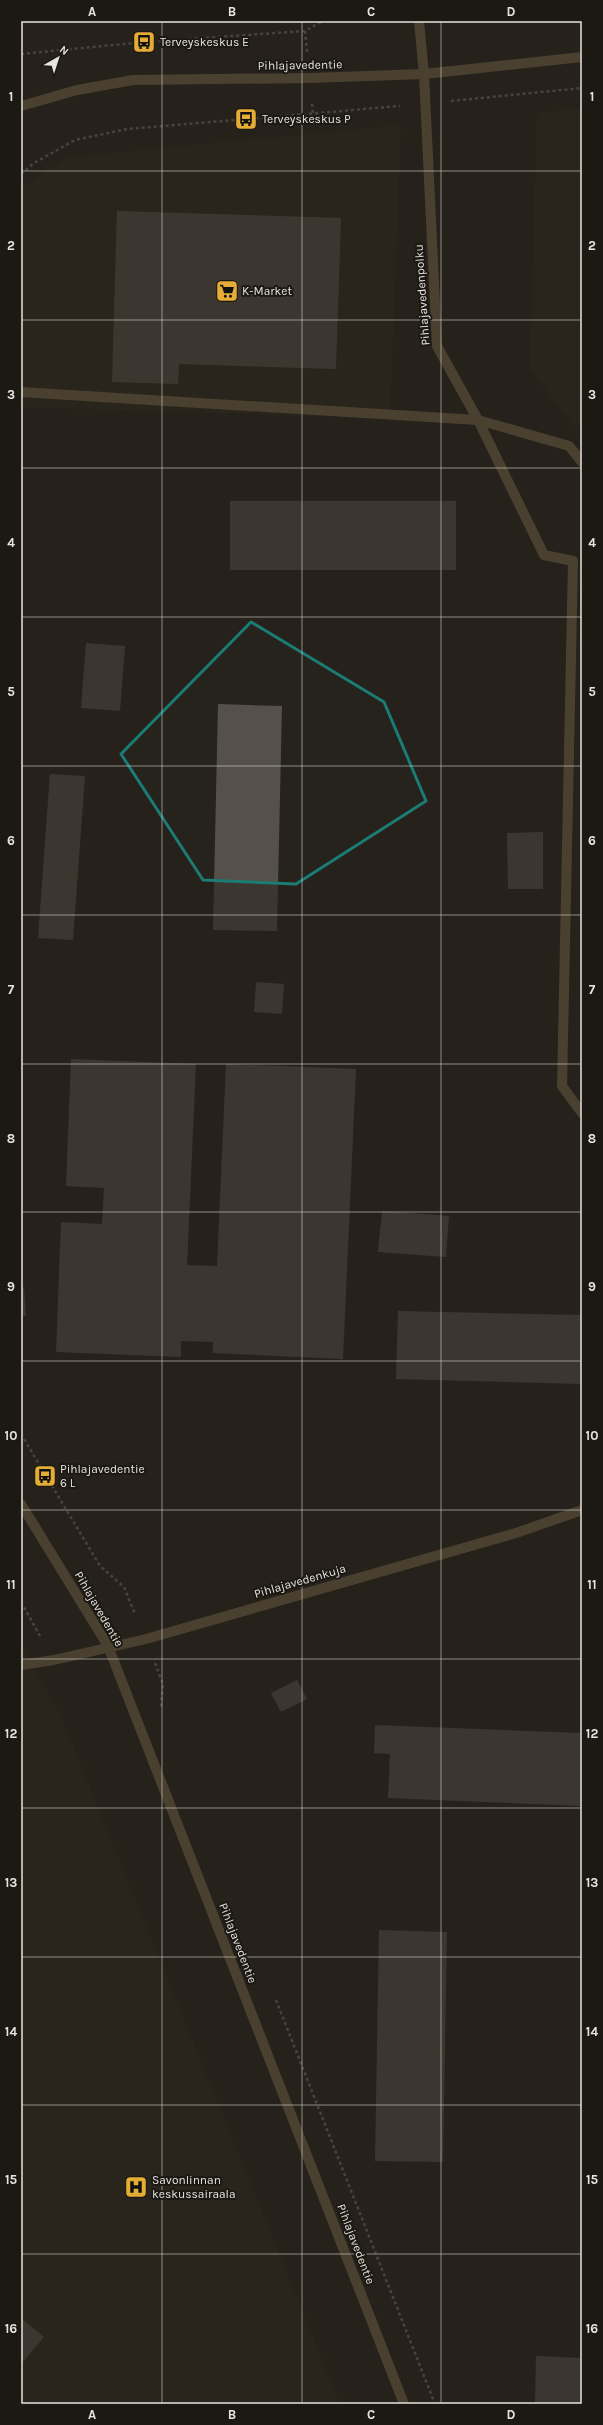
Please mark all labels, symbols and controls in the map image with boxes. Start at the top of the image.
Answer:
text: A [88,4,96,19]
text: B [228,4,236,19]
text: C [367,4,375,19]
text: D [507,4,516,19]
bus stop icon: Terveyskeskus E [131,29,157,55]
place label: Terveyskeskus E [160,35,249,49]
north arrow [38,38,78,78]
text: N [57,43,71,58]
street label: Pihlajavedentie [258,57,342,73]
text: 1 [9,89,13,104]
text: 1 [590,89,594,104]
bus stop icon: Terveyskeskus P [233,106,259,132]
place label: Terveyskeskus P [262,112,351,126]
text: 2 [7,238,15,253]
text: 2 [588,238,596,253]
street label: Pihlajavedenpolku [411,244,433,346]
supermarket icon: K-Market [214,278,240,304]
place label: K-Market [242,284,292,298]
text: 3 [7,387,15,402]
text: 3 [588,387,596,402]
text: 4 [7,535,15,550]
text: 4 [588,535,596,550]
text: 5 [7,684,15,699]
text: 5 [588,684,596,699]
text: 6 [7,833,15,848]
text: 6 [588,833,596,848]
text: 7 [8,982,15,997]
text: 7 [589,982,596,997]
text: 8 [7,1131,15,1146]
text: 8 [588,1131,596,1146]
text: 9 [7,1279,15,1294]
text: 9 [588,1279,596,1294]
text: 10 [5,1428,17,1443]
text: 10 [586,1428,598,1443]
place label: Pihlajavedentie 6 L [60,1462,145,1490]
bus stop icon: Pihlajavedentie 6 L [32,1463,58,1489]
street label: Pihlajavedenkuja [252,1561,348,1601]
street label: Pihlajavedentie [72,1569,126,1649]
text: 11 [6,1577,16,1592]
text: 11 [587,1577,597,1592]
text: 12 [5,1726,17,1741]
text: 12 [586,1726,598,1741]
text: 13 [5,1875,17,1890]
text: 13 [586,1875,598,1890]
street label: Pihlajavedentie [216,1901,260,1985]
text: 14 [5,2024,17,2039]
text: 14 [586,2024,598,2039]
text: 15 [5,2172,18,2187]
text: 15 [586,2172,599,2187]
place label: Savonlinnan keskussairaala [152,2173,236,2201]
hospital icon: Savonlinnan keskussairaala [123,2174,149,2200]
street label: Pihlajavedentie [334,2202,378,2286]
text: 16 [5,2321,17,2336]
text: 16 [586,2321,598,2336]
text: A [88,2407,96,2422]
text: B [228,2407,236,2422]
text: C [367,2407,375,2422]
text: D [507,2407,516,2422]

